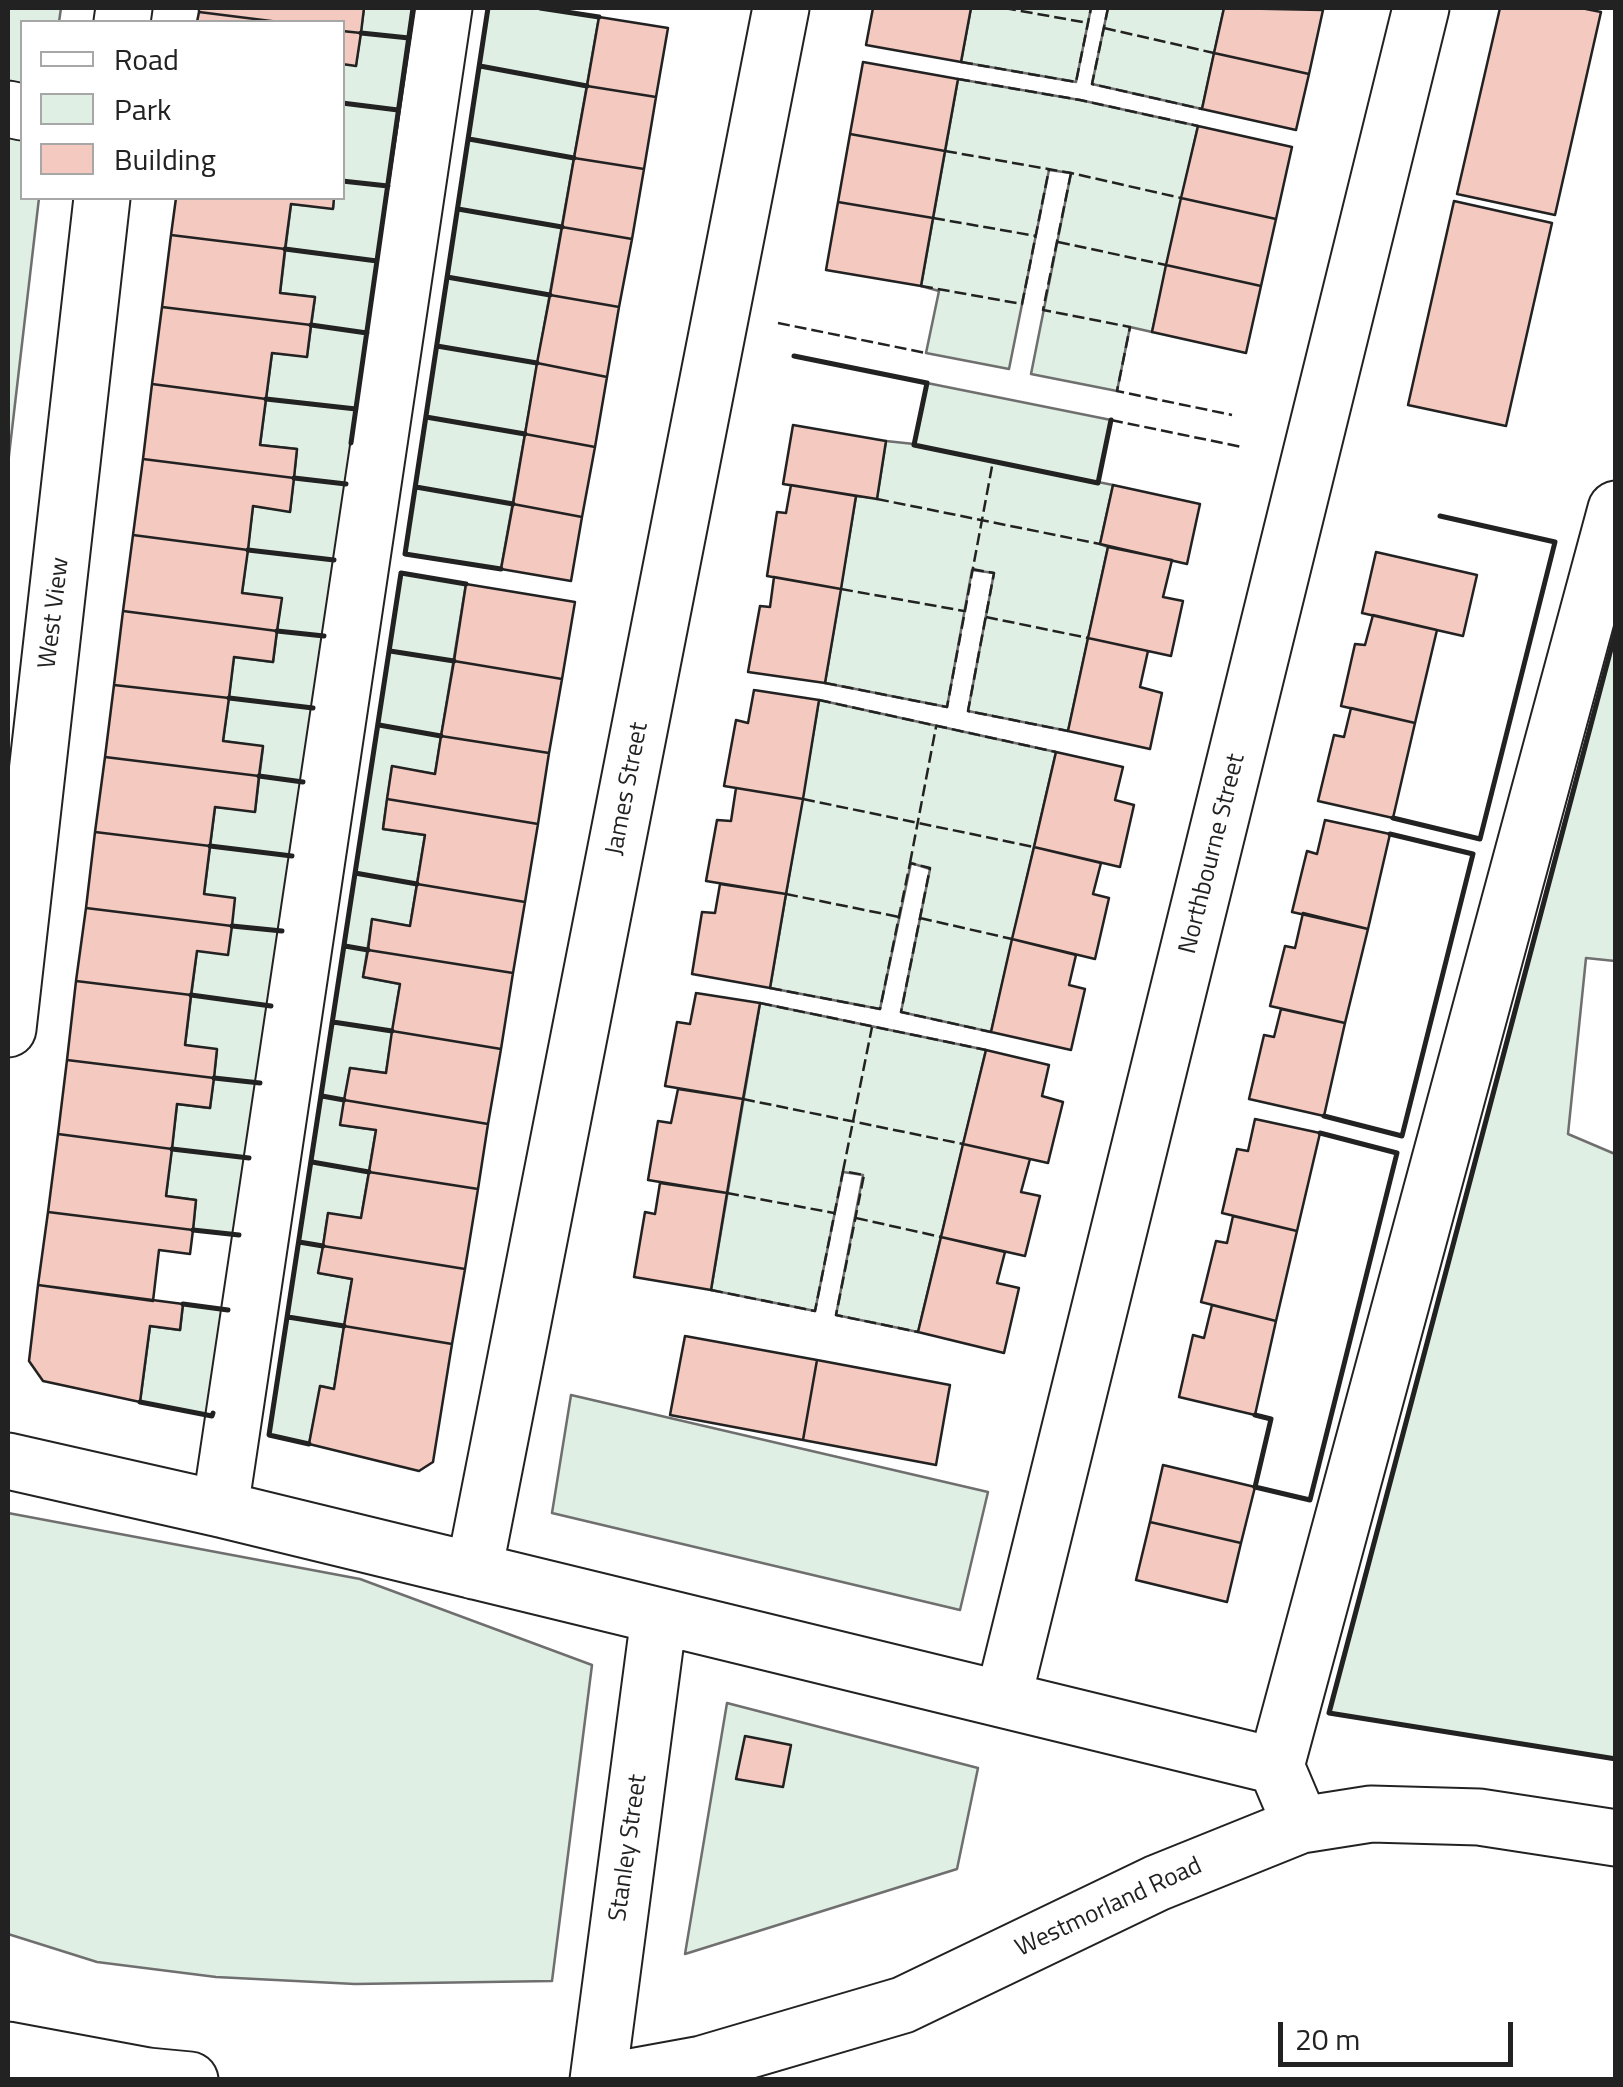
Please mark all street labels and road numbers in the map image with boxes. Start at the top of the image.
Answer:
street label: West View [33,556,77,670]
street label: James Street [600,720,656,858]
street label: Northbourne Street [1174,751,1252,957]
street label: Stanley Street [604,1773,654,1923]
street label: Westmorland Road [1011,1852,1207,1964]

